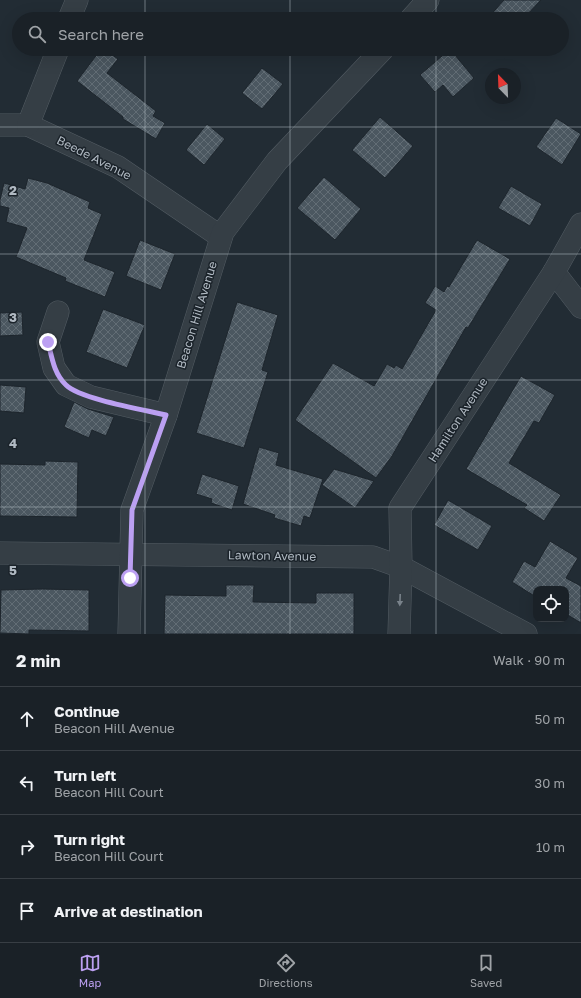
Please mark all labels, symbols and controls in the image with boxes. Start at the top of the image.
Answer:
search box [12,12,569,56]
icon: search [26,23,48,45]
text: Search here [58,25,144,43]
north arrow [485,68,521,104]
street label: Beede Avenue [54,132,134,183]
text: 2 [9,182,17,198]
street label: Beacon Hill Avenue [173,259,220,370]
text: 3 [9,309,17,325]
route end [39,333,57,351]
street label: Hamilton Avenue [425,374,491,465]
text: 4 [9,435,17,451]
street label: Lawton Avenue [228,547,316,564]
text: 5 [9,562,17,578]
route start [121,569,139,587]
map controls [533,586,569,622]
button: locate [533,586,569,622]
one-way arrow [397,594,403,607]
text: 2 min [16,650,60,671]
text: Walk · 90 m [493,652,565,668]
text: Continue [54,702,120,720]
icon: ahead [16,708,38,730]
text: 50 m [535,711,565,727]
text: Beacon Hill Avenue [54,720,175,736]
text: Turn left [54,766,116,784]
icon: left [16,772,38,794]
text: 30 m [535,775,565,791]
text: Beacon Hill Court [54,784,164,800]
text: Turn right [54,830,125,848]
icon: right [16,836,38,858]
text: 10 m [536,839,565,855]
text: Beacon Hill Court [54,848,164,864]
icon: arrive [16,900,38,922]
text: Arrive at destination [54,902,203,920]
tab: Map [79,952,101,989]
tab: Directions [259,952,313,989]
tab: Saved [470,952,502,989]

